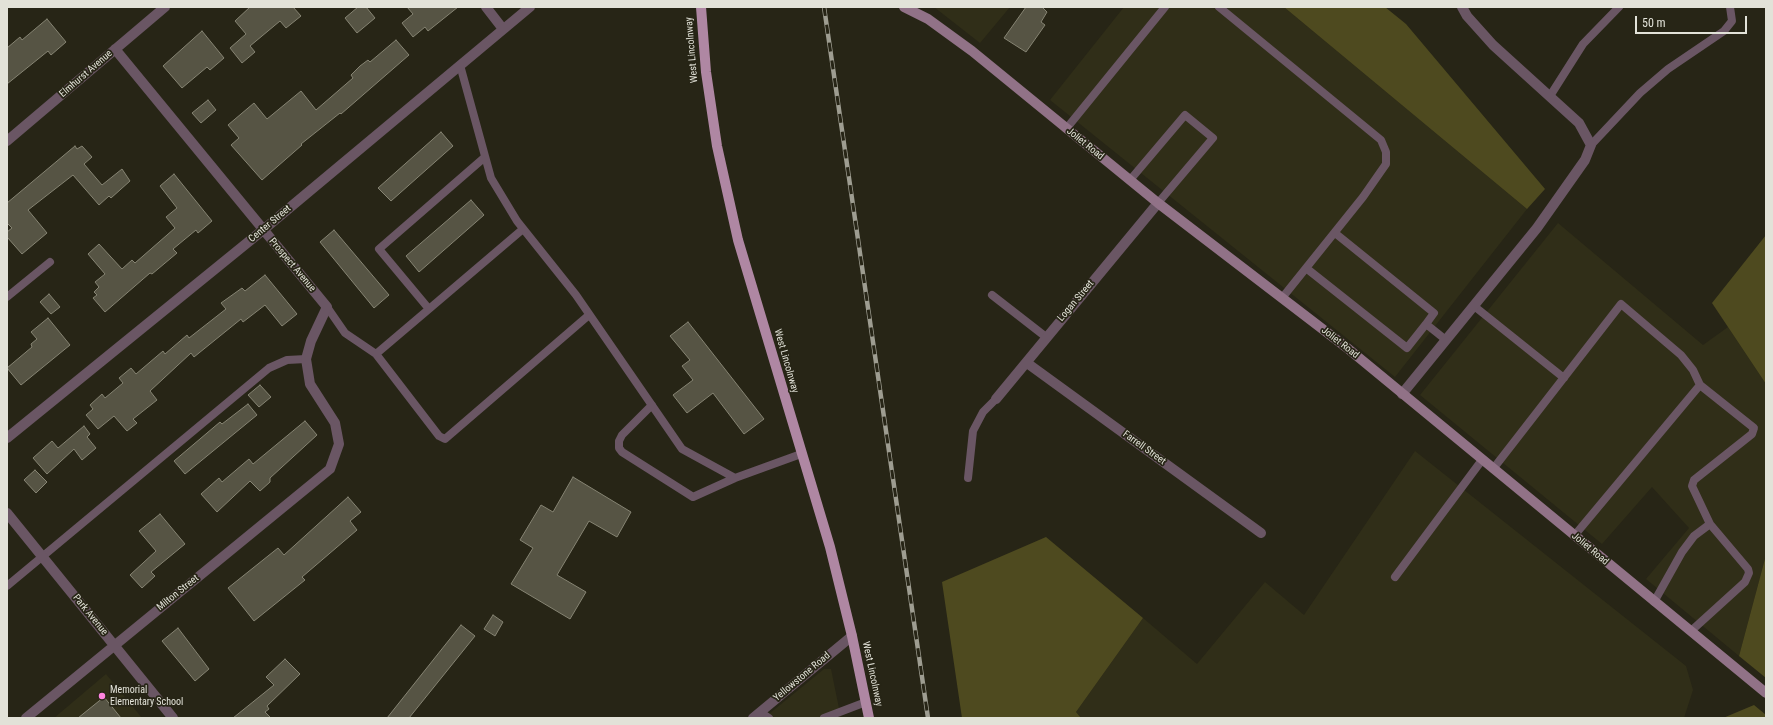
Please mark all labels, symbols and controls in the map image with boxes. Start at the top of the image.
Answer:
scale bar [1637,8,1749,34]
text: 50 m [1642,16,1666,30]
street label: West Lincolnway [683,17,701,83]
street label: Elmhurst Avenue [57,48,115,100]
street label: Joliet Road [1064,125,1106,163]
street label: Center Street [246,203,294,245]
street label: Prospect Avenue [266,236,318,294]
street label: Logan Street [1055,278,1097,324]
street label: Joliet Road [1319,325,1361,361]
street label: West Lincolnway [771,328,801,394]
street label: Farrell Street [1120,428,1168,468]
street label: Joliet Road [1569,530,1611,568]
street label: Milton Street [155,572,201,614]
street label: Park Avenue [70,592,110,638]
street label: West Lincolnway [859,640,885,708]
street label: Yellowstone Road [771,650,833,704]
place label: Memorial Elementary School [110,684,183,708]
marker: Memorial Elementary School [97,691,107,701]

